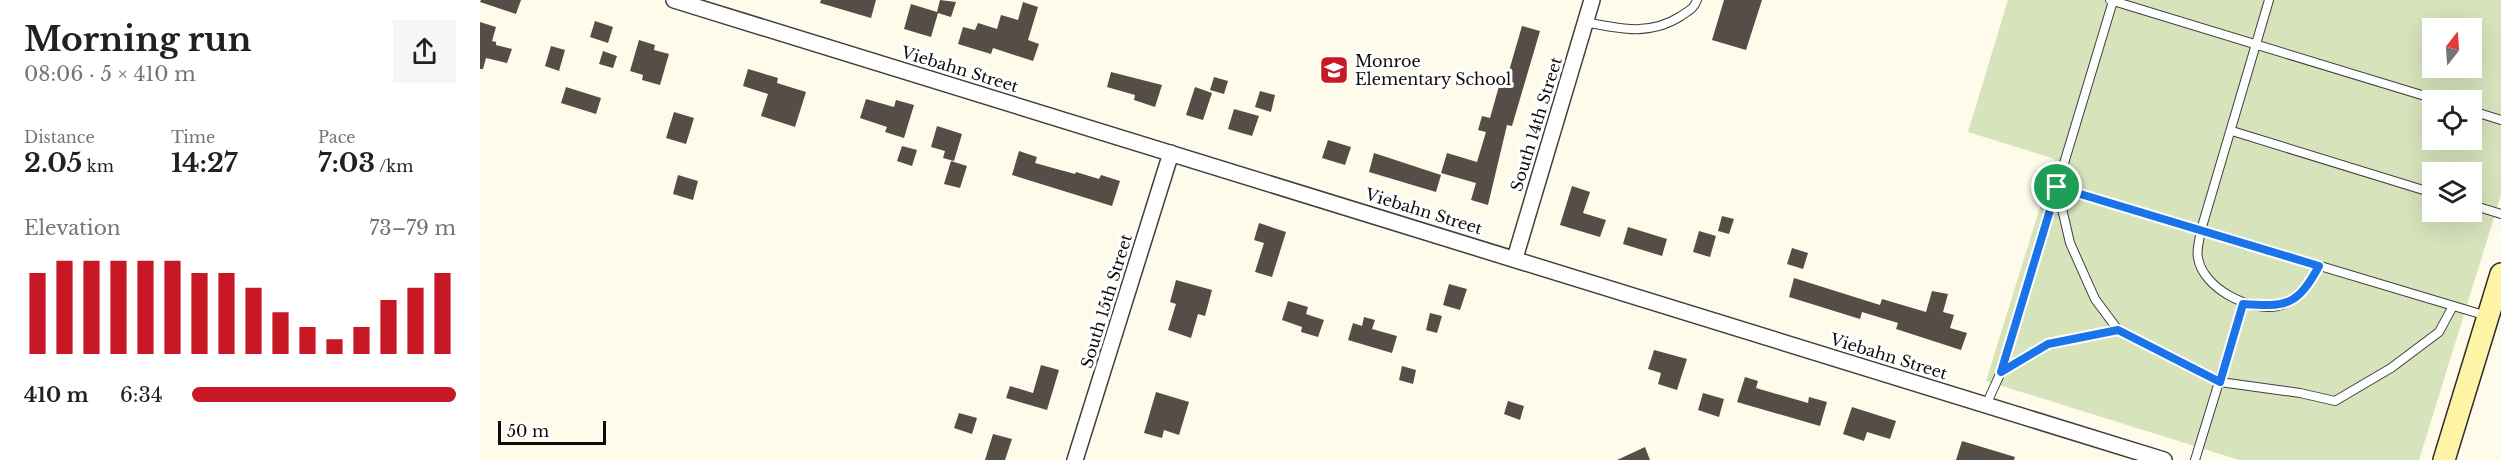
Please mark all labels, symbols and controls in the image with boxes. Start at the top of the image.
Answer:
north arrow [2422,18,2482,78]
map controls [2422,18,2482,222]
text: Morning run [24,19,252,60]
button: share [393,20,456,83]
street label: Viebahn Street [898,41,1021,96]
place label: Monroe Elementary School [1355,51,1511,89]
school or university icon: Monroe Elementary School [1318,54,1350,86]
street label: South 14th Street [1506,54,1566,194]
text: 08:06 · 5 × 410 m [24,62,196,86]
button: locate [2422,90,2482,150]
text: Distance [24,127,95,147]
text: Time [171,127,215,147]
text: Pace [318,127,355,147]
text: 2.05 [24,147,82,179]
text: 14:27 [171,147,237,179]
text: 7:03 [318,147,375,179]
text: km [82,156,114,176]
text: /km [375,156,413,176]
pin [2031,161,2082,212]
button: layers [2422,162,2482,222]
icon: arrive [2040,170,2073,203]
street label: Viebahn Street [1362,183,1485,238]
text: Elevation [24,216,121,240]
text: 73–79 m [369,216,456,240]
street label: South 15th Street [1076,232,1136,370]
street label: Viebahn Street [1827,328,1950,383]
text: 410 m [24,383,89,407]
text: 6:34 [120,383,163,407]
scale bar [498,418,606,446]
text: 50 m [507,421,549,441]

